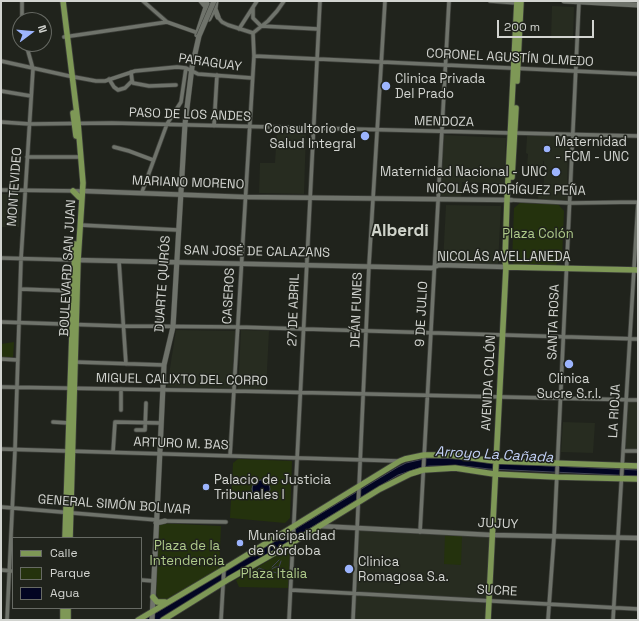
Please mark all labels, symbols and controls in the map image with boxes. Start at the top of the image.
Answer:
north arrow [12,12,52,52]
scale bar [499,12,596,38]
text: 200 m [504,19,540,35]
text: N [35,23,50,34]
street label: CORONEL AGUSTÍN OLMEDO [426,46,594,70]
street label: PARAGUAY [177,51,243,75]
place label: Clinica Privada Del Prado [395,71,485,102]
marker: Clinica Privada Del Prado [380,80,392,92]
street label: PASO DE LOS ANDES [129,105,251,125]
street label: MENDOZA [414,114,474,130]
place label: Consultorio de Salud Integral [264,121,356,152]
marker: Consultorio de Salud Integral [359,130,371,142]
place label: Maternidad - FCM - UNC [555,134,629,165]
marker: Maternidad - FCM - UNC [542,144,552,154]
street label: MONTEVIDEO [4,147,26,227]
place label: Maternidad Nacional - UNC [380,164,547,180]
marker: Maternidad Nacional - UNC [550,166,562,178]
street label: MARIANO MORENO [132,173,244,193]
street label: NICOLÁS RODRÍGUEZ PEÑA [426,181,586,199]
street label: BOULEVARD SAN JUAN [57,199,79,337]
district label: Alberdi [371,221,429,241]
park label: Plaza Colón [502,226,574,242]
street label: DUARTE QUIRÓS [152,235,174,333]
street label: SAN JOSÉ DE CALAZANS [184,243,330,261]
street label: NICOLÁS AVELLANEDA [437,249,571,265]
street label: CASEROS [220,267,238,325]
street label: DEÁN FUNES [348,272,366,348]
street label: 27 DE ABRIL [285,273,303,347]
street label: 9 DE JULIO [412,281,432,347]
street label: SANTA ROSA [545,284,563,360]
street label: AVENIDA COLÓN [479,335,499,431]
marker: Clinica Sucre S.r.l. [563,358,575,370]
street label: MIGUEL CALIXTO DEL CORRO [96,371,268,389]
place label: Clinica Sucre S.r.l. [537,371,601,402]
street label: LA RIOJA [606,384,624,438]
street label: ARTURO M. BAS [133,435,229,453]
water label: Arroyo La Cañada [434,444,554,466]
place label: Palacio de Justicia Tribunales I [214,472,331,503]
marker: Palacio de Justicia Tribunales I [201,482,211,492]
street label: GENERAL SIMÓN BOLIVAR [37,492,191,518]
street label: JUJUY [477,515,519,533]
place label: Municipalidad de Córdoba [248,528,336,559]
legend [12,537,142,609]
park label: Plaza de la Intendencia [150,538,224,569]
marker: Municipalidad de Córdoba [235,538,245,548]
text: Calle [50,545,78,561]
place label: Clinica Romagosa S.a. [358,554,449,585]
marker: Clinica Romagosa S.a. [343,563,355,575]
text: Parque [50,565,90,581]
park label: Plaza Italia [241,566,307,582]
street label: SUCRE [476,582,518,600]
text: Agua [50,585,80,601]

